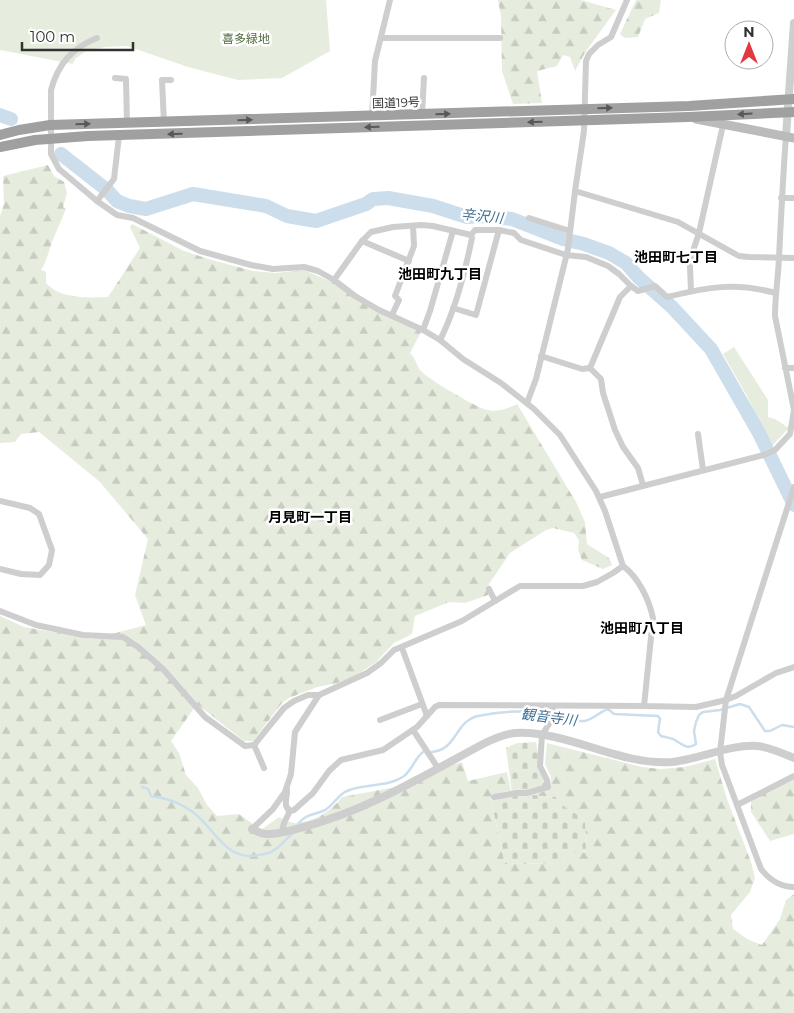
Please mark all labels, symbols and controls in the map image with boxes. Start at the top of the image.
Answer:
scale bar [22,20,134,52]
north arrow [724,20,774,70]
text: N [743,23,755,41]
text: 100 m [30,27,75,46]
park label: 喜多緑地 [222,31,270,46]
street label: 国道19号 [372,94,420,111]
one-way arrow [597,104,613,112]
one-way arrow [435,109,451,117]
one-way arrow [737,111,753,119]
one-way arrow [237,116,253,124]
one-way arrow [526,118,542,126]
one-way arrow [75,120,91,128]
one-way arrow [364,123,380,131]
one-way arrow [167,130,183,138]
water label: 辛沢川 [460,205,506,227]
district label: 池田町七丁目 [634,248,718,266]
district label: 池田町九丁目 [398,265,482,283]
district label: 月見町一丁目 [268,508,352,526]
district label: 池田町八丁目 [600,619,684,637]
water label: 観音寺川 [520,705,580,730]

